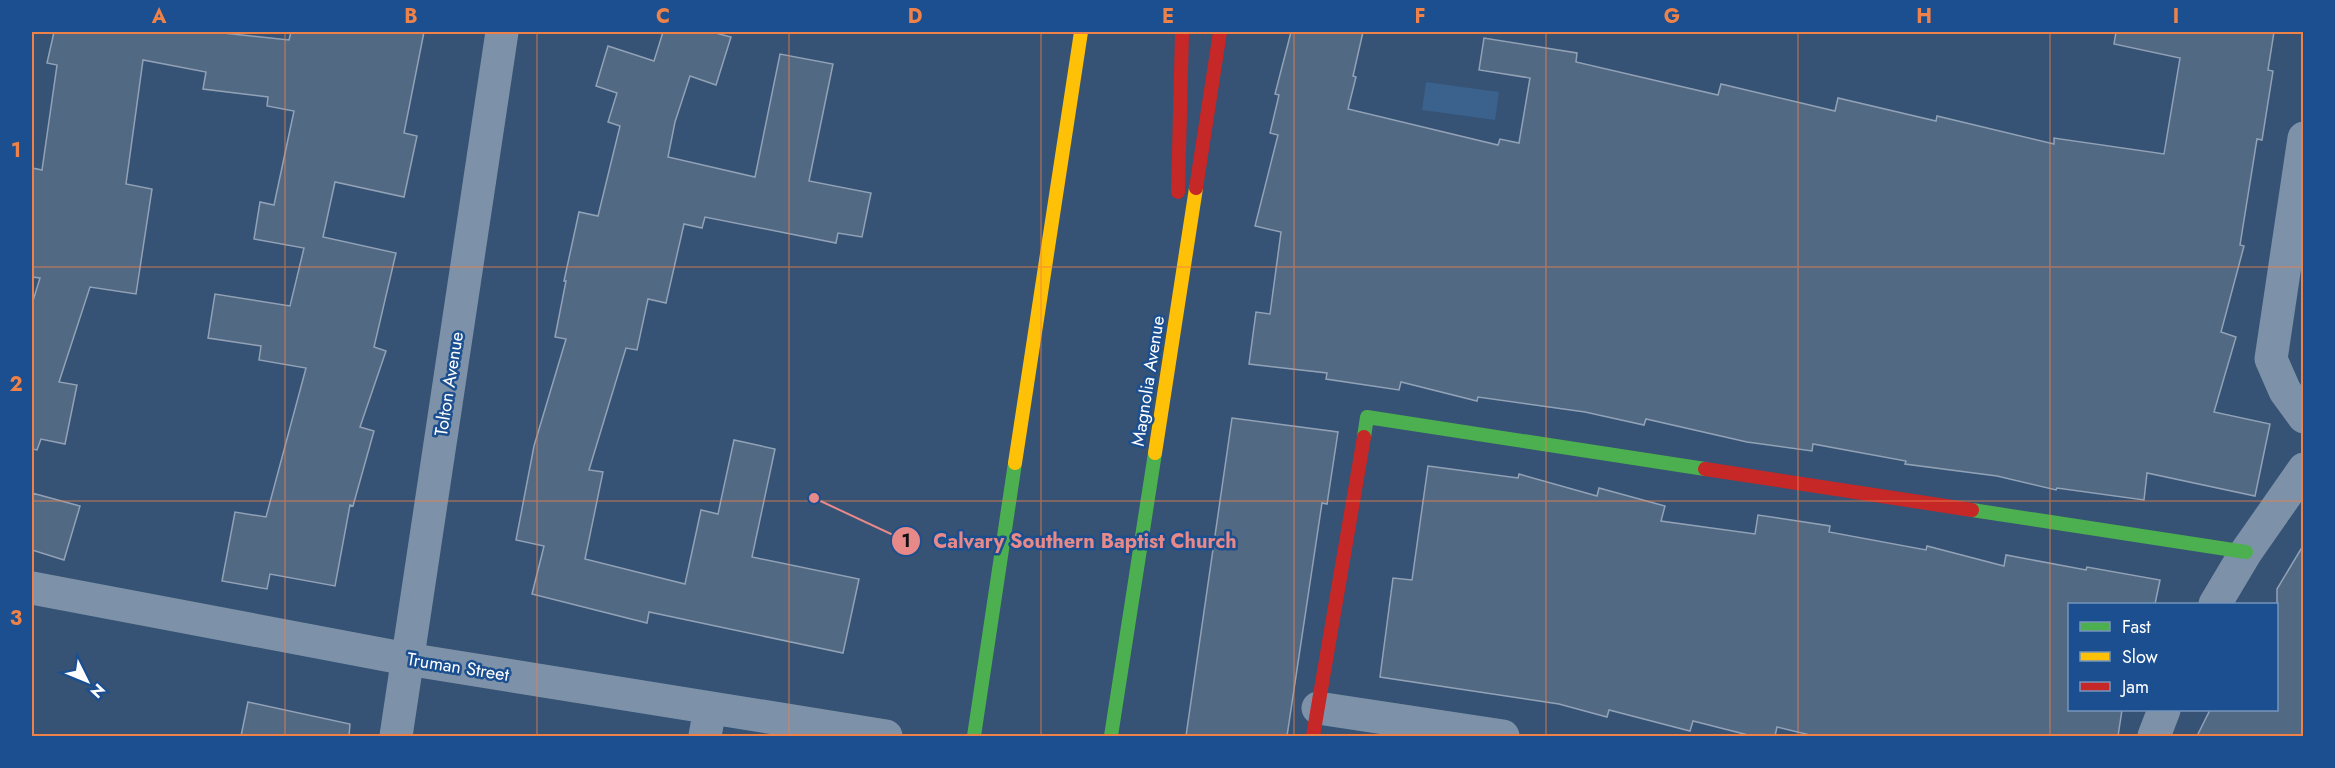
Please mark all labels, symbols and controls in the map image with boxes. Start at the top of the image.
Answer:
text: A [151,2,167,31]
text: B [404,2,418,31]
text: C [656,2,670,31]
text: D [908,2,922,31]
text: E [1162,2,1174,31]
text: F [1414,2,1426,31]
text: G [1664,2,1680,31]
text: H [1916,2,1932,31]
text: I [2173,2,2179,31]
text: 1 [11,136,21,165]
street label: Magnolia Avenue [1125,314,1171,448]
street label: Tolton Avenue [428,330,470,438]
text: 2 [9,370,23,399]
callout: Calvary Southern Baptist Church [891,522,1248,560]
text: Calvary Southern Baptist Church [933,527,1237,556]
text: 1 [901,528,911,554]
legend [2068,603,2278,711]
text: 3 [10,604,22,633]
text: Fast [2122,614,2151,640]
text: Slow [2122,644,2159,670]
street label: Truman Street [405,646,512,688]
north arrow [57,651,117,711]
text: Jam [2120,674,2149,700]
text: N [85,678,110,703]

